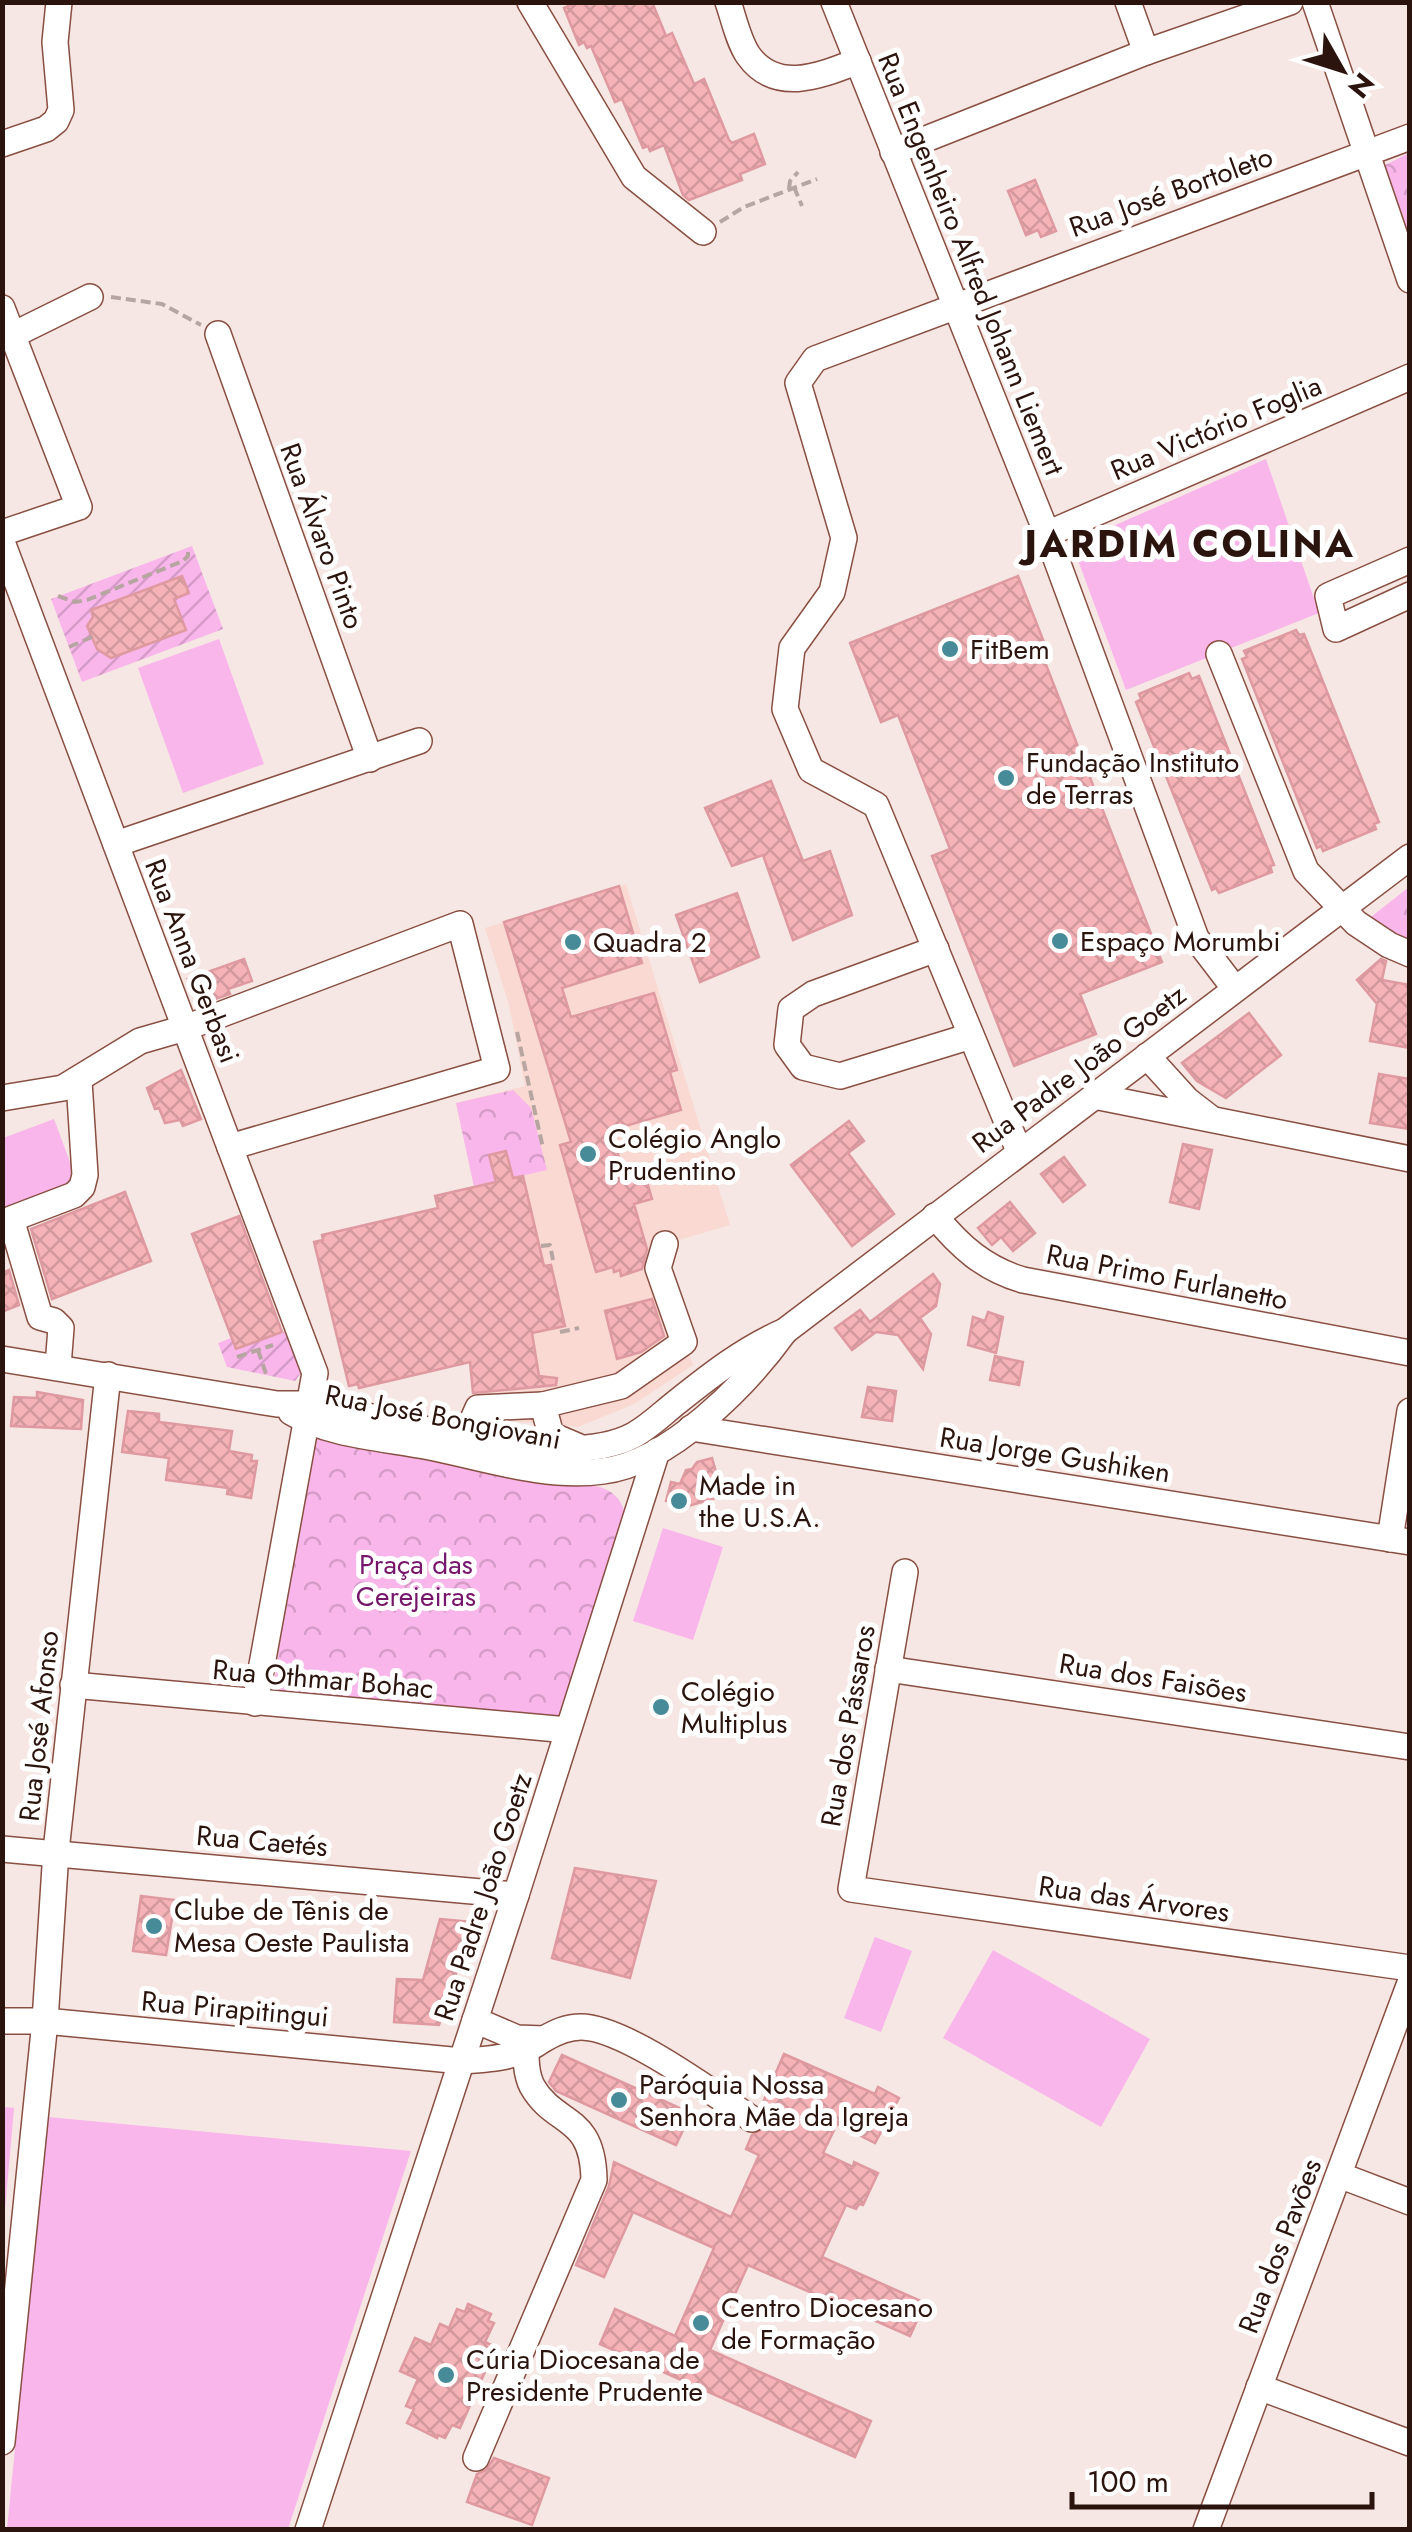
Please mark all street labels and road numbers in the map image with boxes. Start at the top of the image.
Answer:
street label: Rua Engenheiro Alfred Johann Liemert [867,47,1075,482]
street label: Rua José Bortoleto [1064,136,1278,248]
street label: Rua Victório Foglia [1104,365,1328,491]
street label: Rua Álvaro Pinto [269,437,375,635]
street label: Rua Anna Gerbasi [134,853,250,1069]
street label: Rua Padre João Goetz [963,975,1195,1163]
street label: Rua Primo Furlanetto [1043,1234,1291,1320]
street label: Rua José Bongiovani [321,1374,565,1460]
street label: Rua Jorge Gushiken [937,1417,1173,1493]
street label: Rua dos Pássaros [810,1622,886,1830]
street label: Rua José Afonso [9,1629,69,1823]
street label: Rua dos Faisões [1056,1643,1250,1713]
street label: Rua Othmar Bohac [211,1649,435,1709]
street label: Rua Padre João Goetz [424,1768,542,2026]
street label: Rua Caetés [195,1815,329,1867]
street label: Rua das Árvores [1036,1865,1232,1933]
street label: Rua Pirapitingui [140,1980,330,2038]
street label: Rua dos Pavões [1228,2153,1332,2339]

